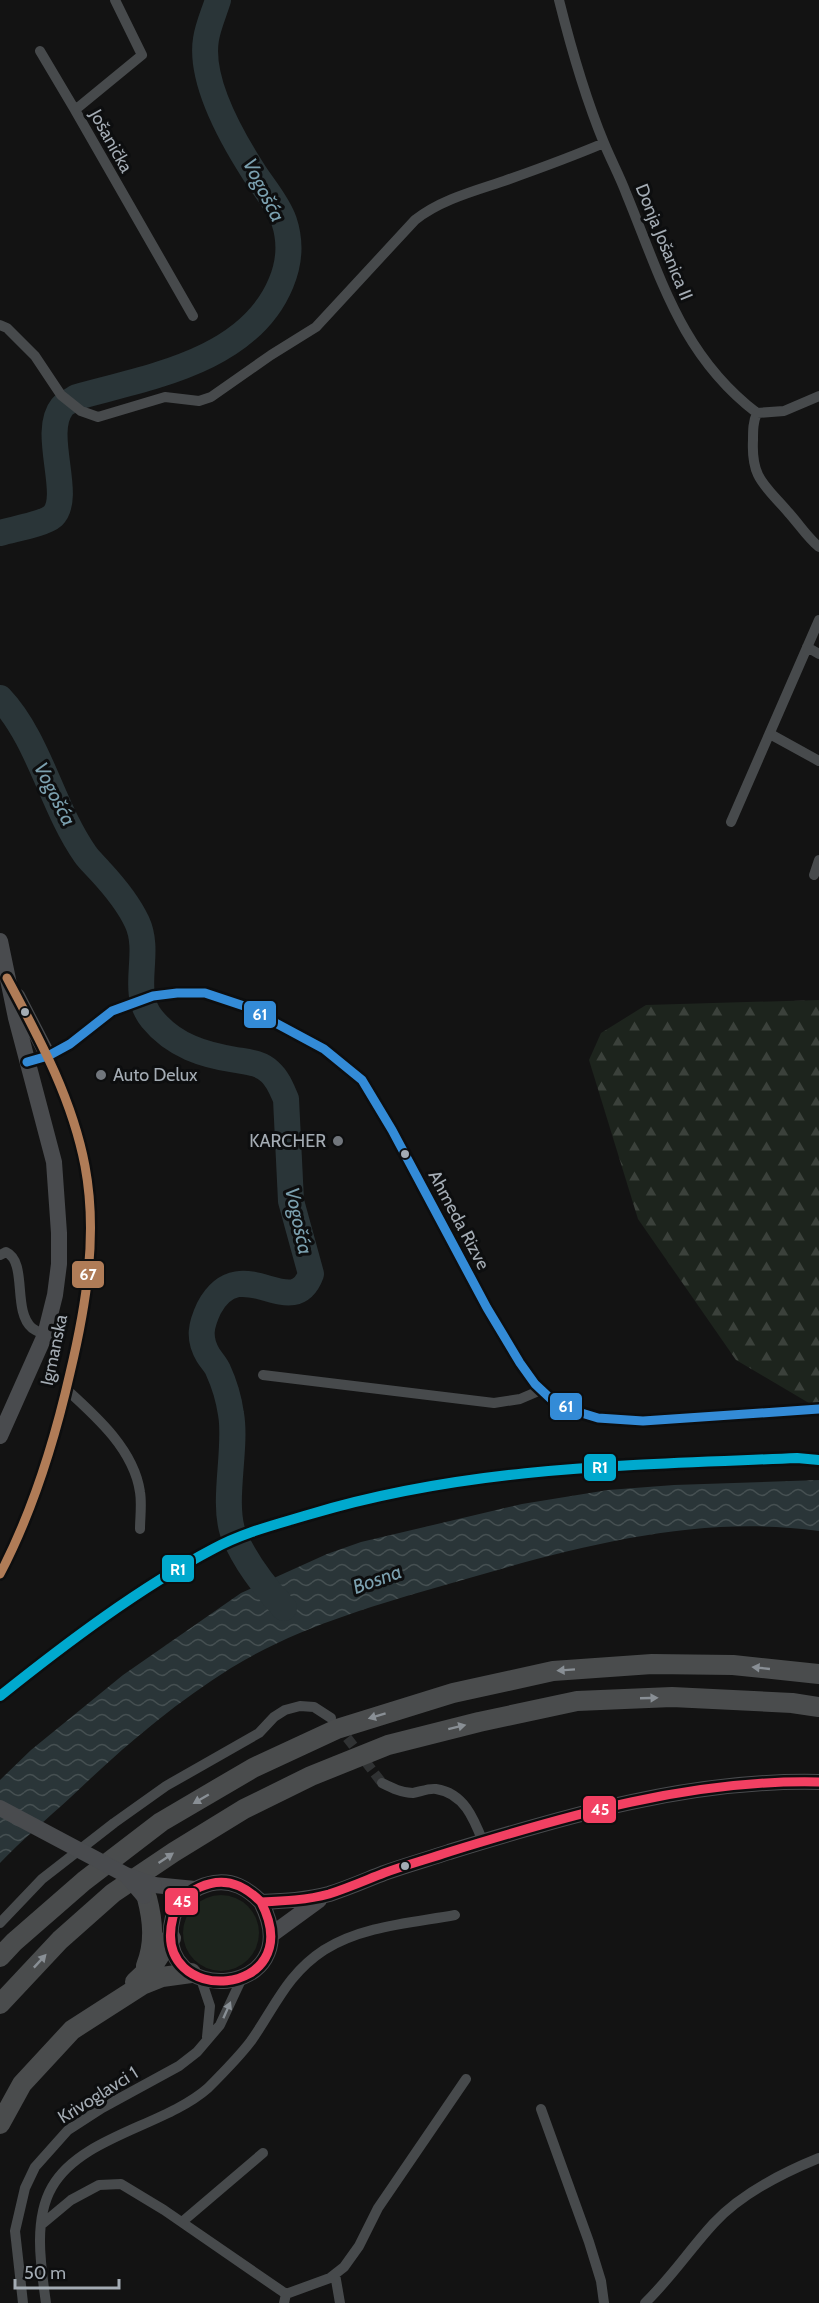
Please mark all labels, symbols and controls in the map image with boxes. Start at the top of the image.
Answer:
street label: Jošanička [84,105,138,177]
water label: Vogošća [238,154,290,226]
street label: Donja Jošanica II [631,181,697,303]
water label: Vogošća [29,758,81,830]
line badge: 61 [243,1000,277,1029]
text: 61 [253,1005,267,1024]
unlabelled marker [19,1006,31,1018]
place label: Auto Delux [113,1064,198,1086]
marker: Auto Delux [94,1068,108,1082]
place label: KARCHER [249,1130,326,1152]
marker: KARCHER [331,1134,345,1148]
unlabelled marker [399,1148,411,1160]
street label: Ahmeda Rizve [424,1167,494,1273]
water label: Vogošća [280,1185,318,1257]
line badge: 67 [71,1260,105,1289]
text: 67 [79,1265,97,1284]
street label: Igmanska [36,1312,72,1387]
line badge: 61 [549,1392,583,1421]
text: 61 [559,1397,573,1416]
line badge: R1 [583,1453,617,1482]
text: R1 [592,1458,608,1477]
line badge: R1 [161,1554,195,1583]
water label: Bosna [349,1559,405,1599]
text: R1 [170,1560,186,1579]
one-way arrow [751,1663,770,1673]
one-way arrow [557,1665,576,1674]
one-way arrow [639,1693,658,1703]
one-way arrow [368,1712,386,1721]
one-way arrow [448,1722,466,1732]
one-way arrow [193,1793,209,1804]
line badge: 45 [582,1795,617,1824]
text: 45 [591,1800,609,1819]
one-way arrow [157,1852,174,1863]
unlabelled marker [399,1860,411,1872]
line badge: 45 [164,1887,199,1916]
text: 45 [173,1892,191,1911]
one-way arrow [33,1954,47,1969]
one-way arrow [222,2001,231,2018]
street label: Krivoglavci 1 [54,2062,142,2128]
scale bar [15,2252,118,2290]
text: 50 m [24,2262,66,2284]

